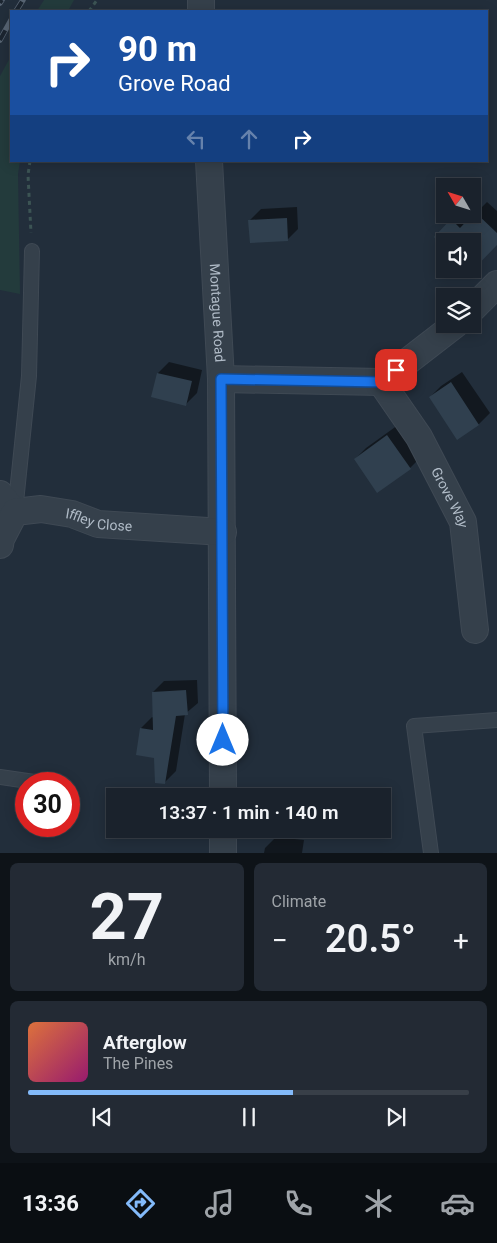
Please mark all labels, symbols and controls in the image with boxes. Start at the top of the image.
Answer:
text: 90 m [118,29,197,70]
icon: right [35,30,100,95]
text: Grove Road [118,71,231,96]
icon: left [182,125,210,153]
icon: ahead [235,125,263,153]
icon: right [288,125,316,153]
north arrow [436,178,481,222]
map controls [436,178,481,333]
button: sound [436,233,481,278]
street label: Montague Road [207,263,228,363]
button: layers [436,288,481,333]
pin [375,349,417,391]
icon: arrive [382,356,410,384]
street label: Grove Way [428,465,472,529]
street label: Iffley Close [65,505,133,534]
position arrow [196,713,248,765]
speed limit sign: 30 [15,772,80,837]
text: 13:37 · 1 min · 140 m [158,801,339,824]
text: 27 [89,879,164,955]
text: Climate [272,892,326,911]
text: 20.5° [325,917,416,961]
text: − [272,924,288,957]
text: + [453,924,469,957]
text: km/h [108,950,146,969]
text: Afterglow [103,1031,187,1054]
text: The Pines [103,1054,173,1073]
icon: previous [88,1103,116,1131]
icon: pause [235,1103,263,1131]
icon: next [382,1103,410,1131]
icon: directions [123,1186,158,1221]
icon: music [202,1186,237,1221]
icon: phone [281,1186,316,1221]
icon: climate [361,1186,396,1221]
icon: car [440,1186,475,1221]
text: 13:36 [22,1191,79,1216]

